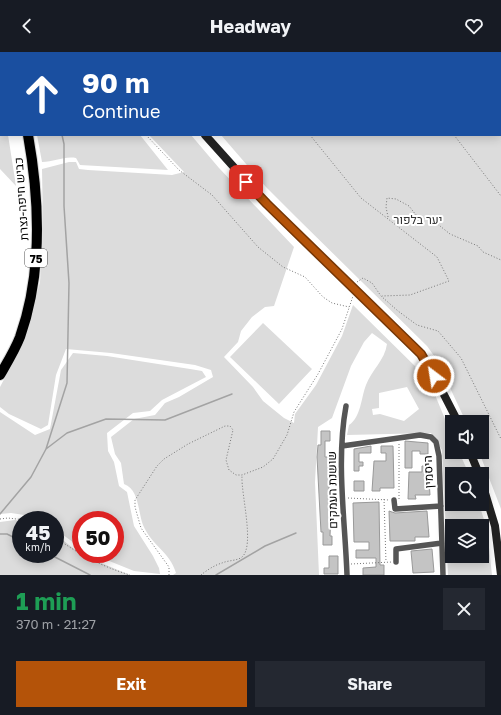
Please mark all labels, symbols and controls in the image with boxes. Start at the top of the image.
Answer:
icon: back [16,15,38,37]
text: Headway [210,15,291,37]
icon: heart [463,15,485,37]
text: 90 m [82,66,149,99]
icon: ahead [16,68,68,120]
text: Continue [82,100,160,122]
street label: כביש חיפה-נצרת [11,157,31,241]
pin [229,165,263,199]
icon: arrive [235,171,257,193]
park label: יער בלפור [394,212,442,227]
road number: 75 [25,249,47,267]
position arrow [413,355,455,397]
map controls [445,415,489,563]
button: sound [445,415,489,459]
street label: שושנת העמקים [324,451,340,529]
street label: היסמין [420,455,436,489]
button: search [445,467,489,511]
speed limit sign: 50 [72,511,124,563]
button: layers [445,519,489,563]
text: 45 [26,520,50,544]
text: km/h [25,541,51,553]
text: 1 min [16,586,76,615]
button: close [443,588,485,630]
text: 370 m · 21:27 [16,616,96,632]
button: Exit [16,661,247,707]
button: Share [255,661,485,707]

